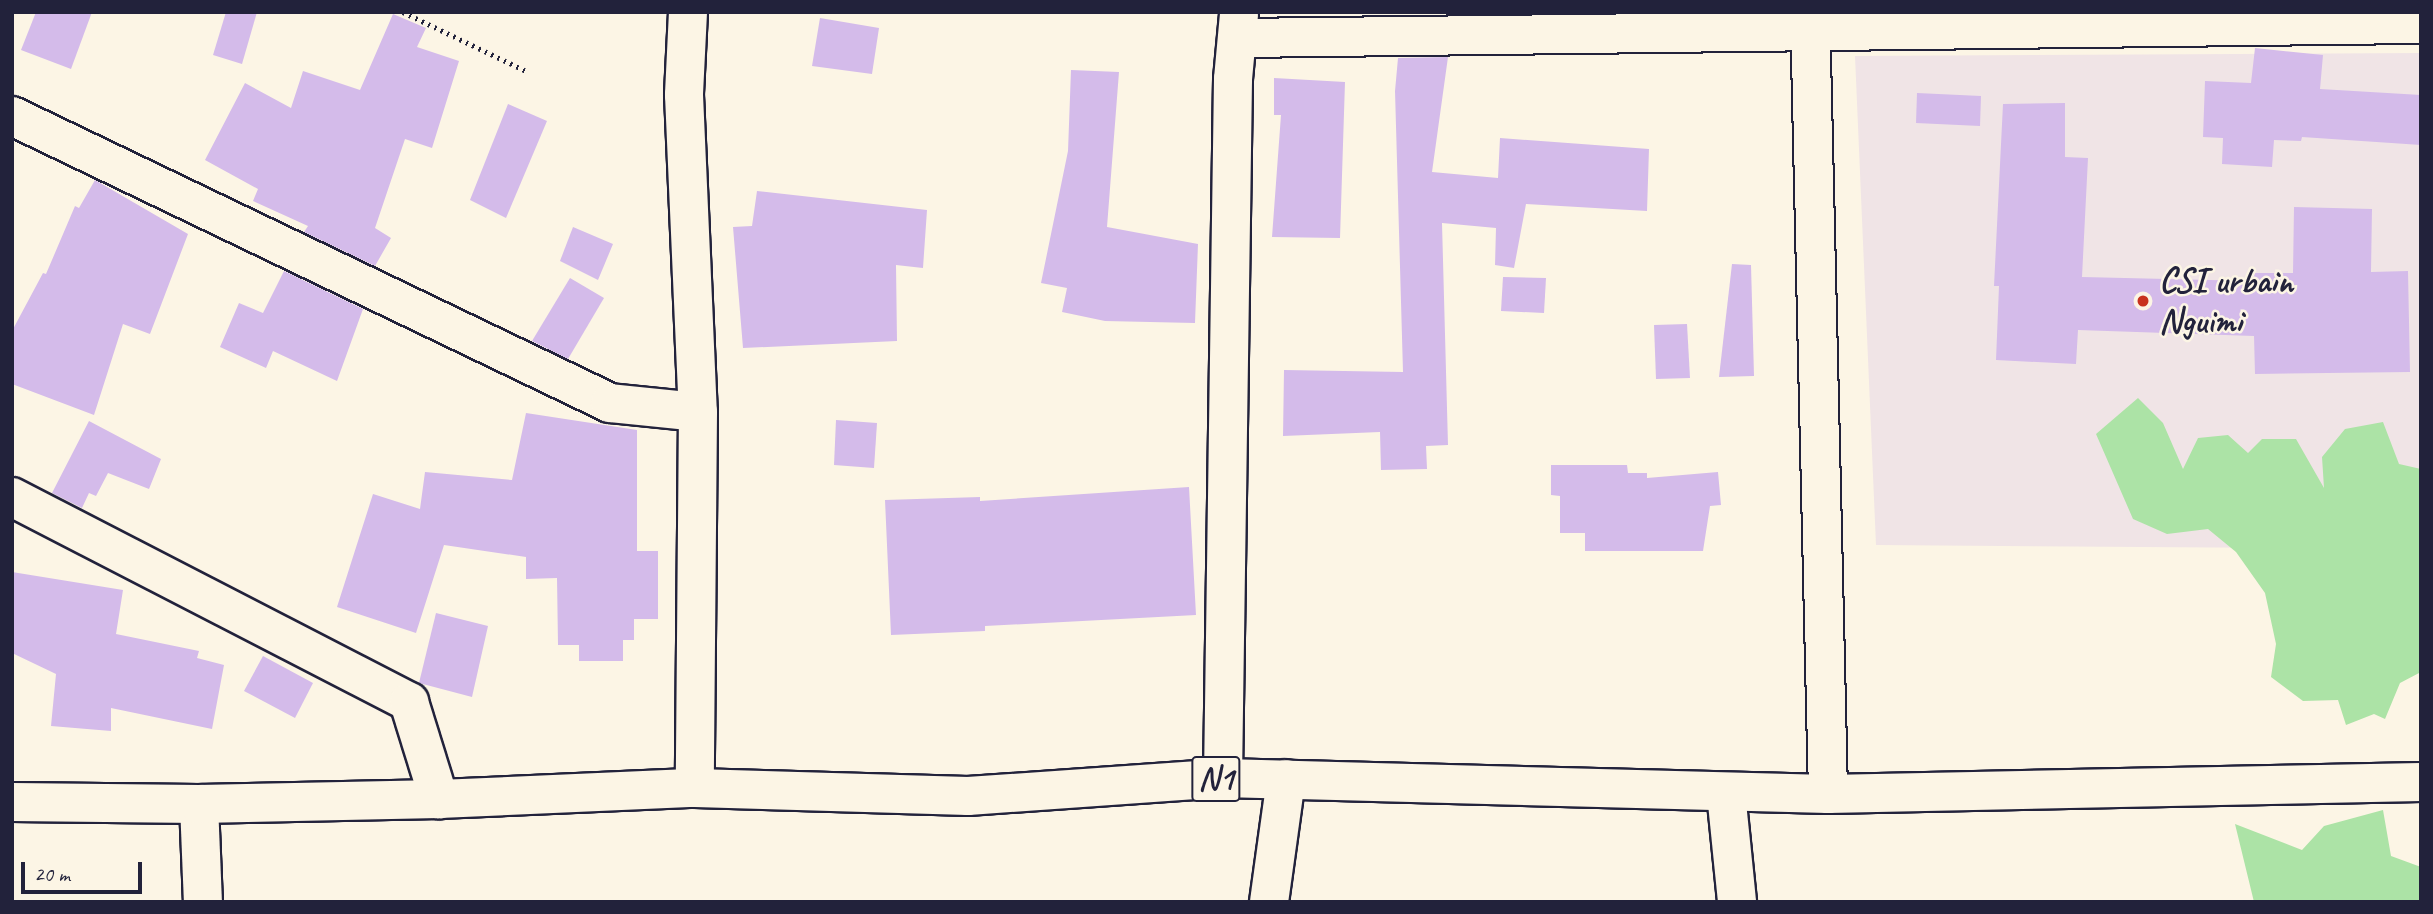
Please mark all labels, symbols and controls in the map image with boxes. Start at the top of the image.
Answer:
place label: CSI urbain Nguimi [2159,260,2293,342]
marker: CSI urbain Nguimi [2133,291,2153,311]
road number: N1 [1190,750,1242,808]
scale bar [24,848,145,892]
text: 20 m [34,861,70,887]

